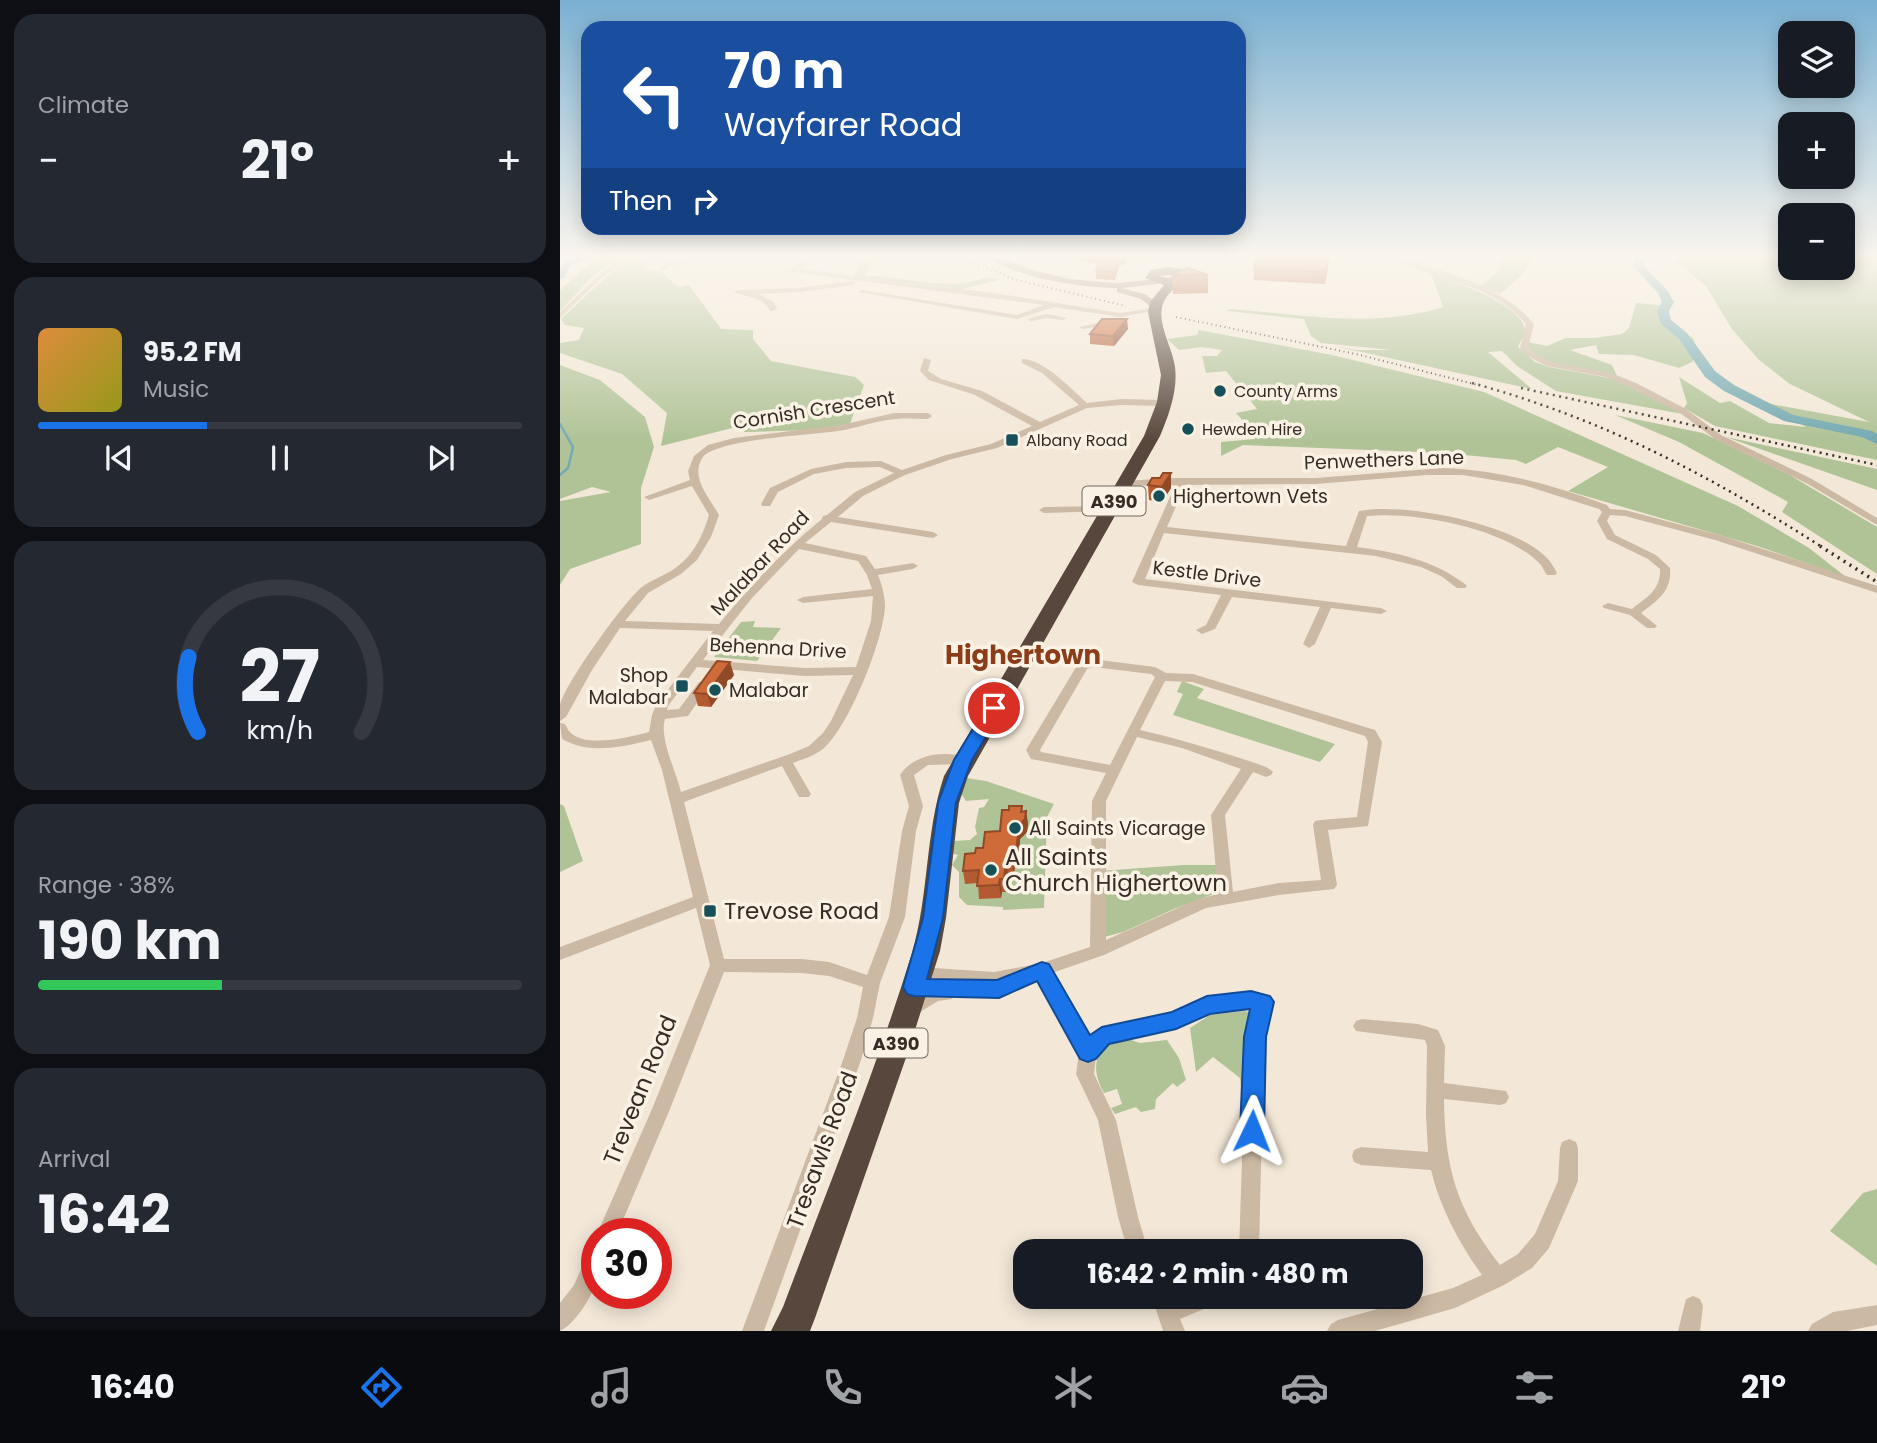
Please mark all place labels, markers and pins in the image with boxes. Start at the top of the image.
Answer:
place label: County Arms [1234,380,1338,403]
marker: County Arms [1212,383,1228,399]
place label: Hewden Hire [1202,418,1302,441]
marker: Hewden Hire [1180,421,1196,437]
place label: Albany Road [1026,429,1127,452]
marker: Albany Road [1004,432,1020,448]
place label: Highertown Vets [1173,483,1328,510]
marker: Highertown Vets [1151,488,1167,504]
place label: Shop Malabar [589,662,668,711]
place label: Malabar [729,677,809,704]
marker: Shop Malabar [674,678,690,694]
pin [964,678,1024,738]
marker: Malabar [707,682,723,698]
place label: All Saints Vicarage [1029,815,1205,842]
marker: All Saints Vicarage [1007,820,1023,836]
place label: All Saints Church Highertown [1005,841,1227,899]
marker: All Saints Church Highertown [983,862,999,878]
place label: Trevose Road [724,895,879,927]
marker: Trevose Road [702,903,718,919]

